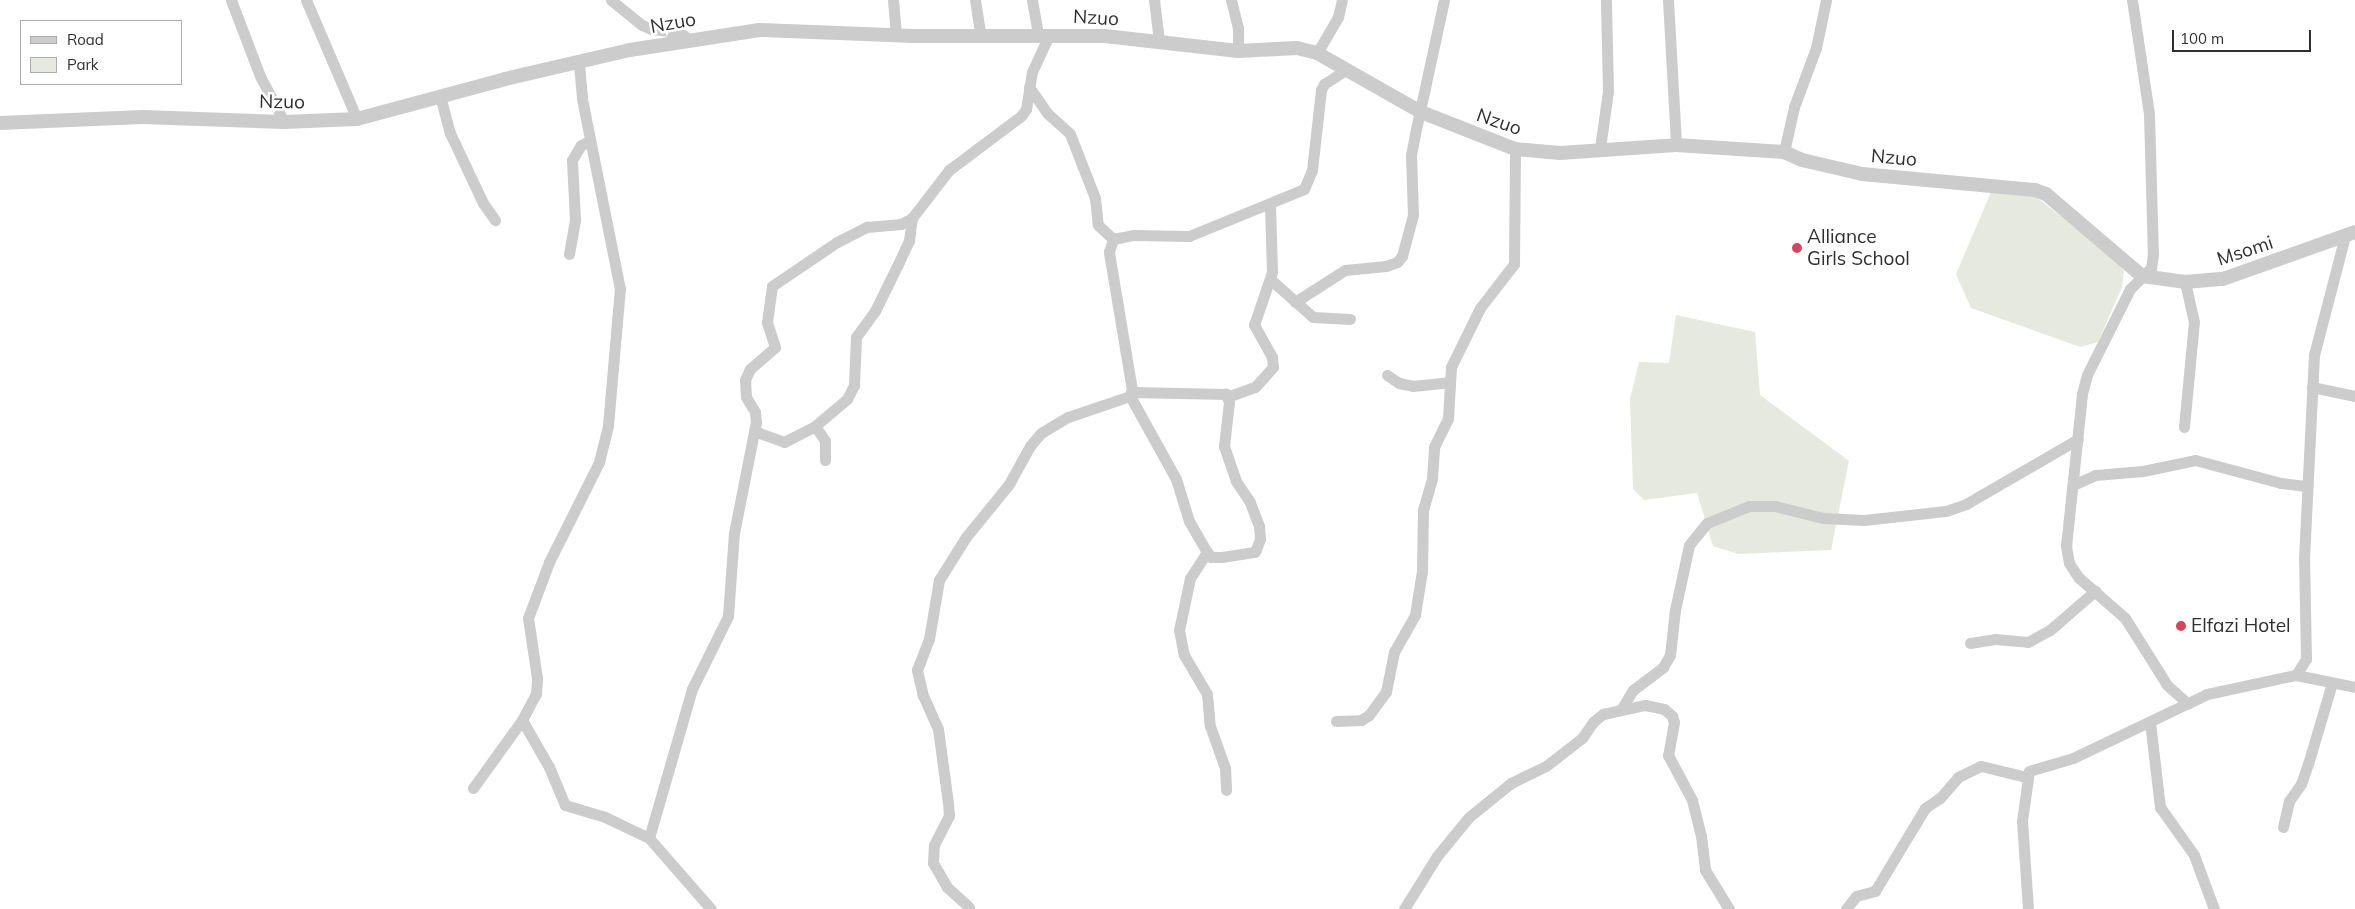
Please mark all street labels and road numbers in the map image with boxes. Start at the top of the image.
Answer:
street label: Nzuo [1073,5,1119,31]
street label: Nzuo [648,8,698,38]
street label: Nzuo [259,90,305,114]
street label: Nzuo [1474,104,1524,140]
street label: Nzuo [1870,145,1918,171]
street label: Msomi [2214,231,2276,271]

